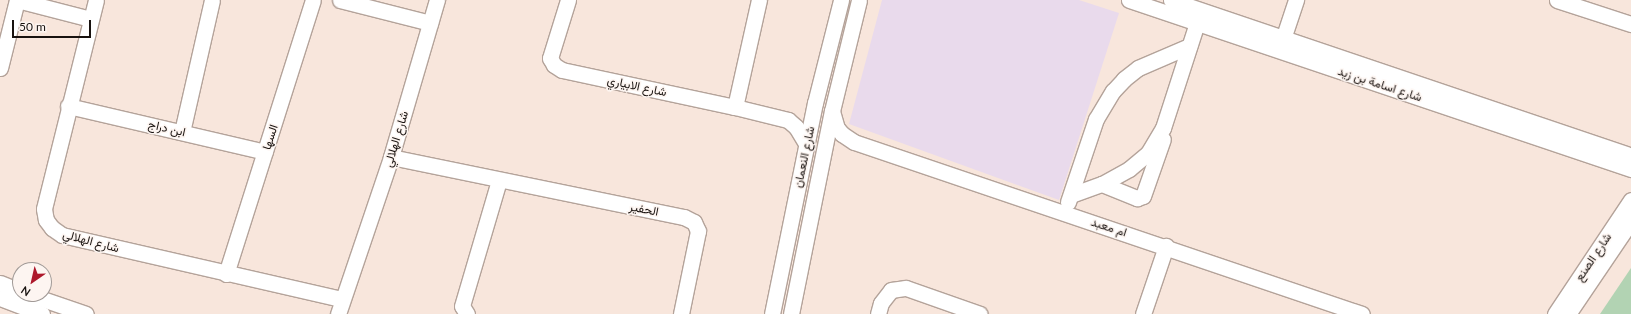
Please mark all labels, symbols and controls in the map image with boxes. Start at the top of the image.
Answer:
scale bar [14,12,93,38]
text: 50 m [19,19,46,34]
street label: شارع اسامة بن زيد [1336,64,1424,104]
street label: شارع الابياري [606,73,668,99]
street label: شارع الهلالي [381,109,411,169]
street label: ابن دراج [147,117,187,139]
street label: السها [259,123,281,151]
street label: شارع النعمان [790,125,818,189]
street label: الحفير [628,199,660,219]
street label: ام معبد [1089,214,1129,240]
street label: شارع الهلالي [61,227,121,255]
street label: شارع الصنع [1572,230,1614,284]
north arrow [12,262,52,302]
text: N [18,284,33,299]

